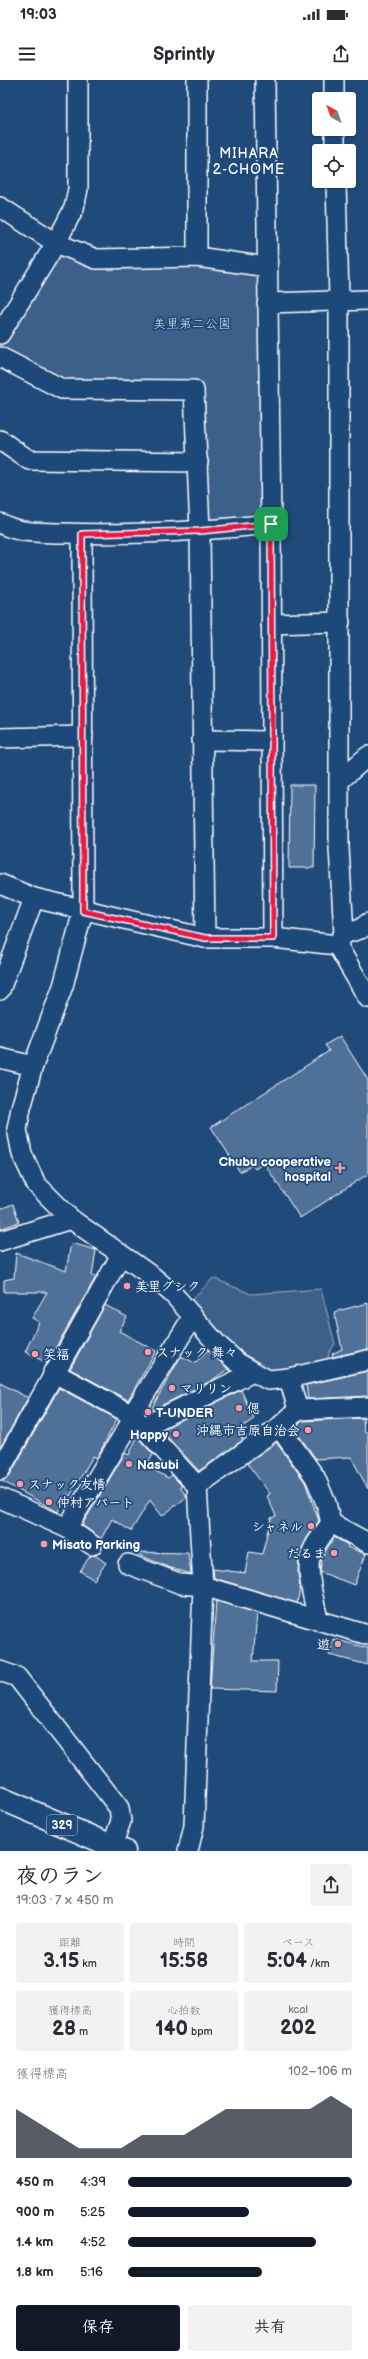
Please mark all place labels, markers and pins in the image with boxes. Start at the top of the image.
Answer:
pin [254,507,288,541]
place label: Chubu cooperative hospital [219,1154,332,1185]
marker: Chubu cooperative hospital [334,1162,346,1174]
place label: 美里グシク [135,1279,200,1295]
marker: 美里グシク [122,1281,132,1291]
place label: スナック 舞々 [156,1345,237,1361]
place label: 笑福 [43,1347,69,1363]
marker: スナック 舞々 [143,1347,153,1357]
marker: 笑福 [30,1349,40,1359]
place label: マリリン [180,1381,232,1397]
marker: マリリン [167,1383,177,1393]
place label: 偲 [247,1401,260,1417]
marker: 偲 [234,1403,244,1413]
place label: T-UNDER [156,1405,213,1421]
marker: T-UNDER [143,1407,153,1417]
place label: 沖縄市吉原自治会 [196,1423,300,1439]
marker: 沖縄市吉原自治会 [303,1425,313,1435]
place label: Happy [130,1427,168,1443]
marker: Happy [171,1429,181,1439]
place label: Nasubi [137,1457,179,1473]
marker: Nasubi [124,1459,134,1469]
place label: スナック友情 [28,1477,106,1493]
marker: スナック友情 [15,1479,25,1489]
place label: 仲村アパート [57,1495,134,1511]
marker: 仲村アパート [44,1497,54,1507]
place label: シャネル [252,1519,303,1535]
marker: シャネル [306,1521,316,1531]
place label: Misato Parking [52,1537,140,1553]
marker: Misato Parking [39,1539,49,1549]
place label: だるま [287,1546,326,1562]
marker: だるま [329,1548,339,1558]
place label: 遊 [317,1637,330,1653]
marker: 遊 [333,1639,343,1649]

